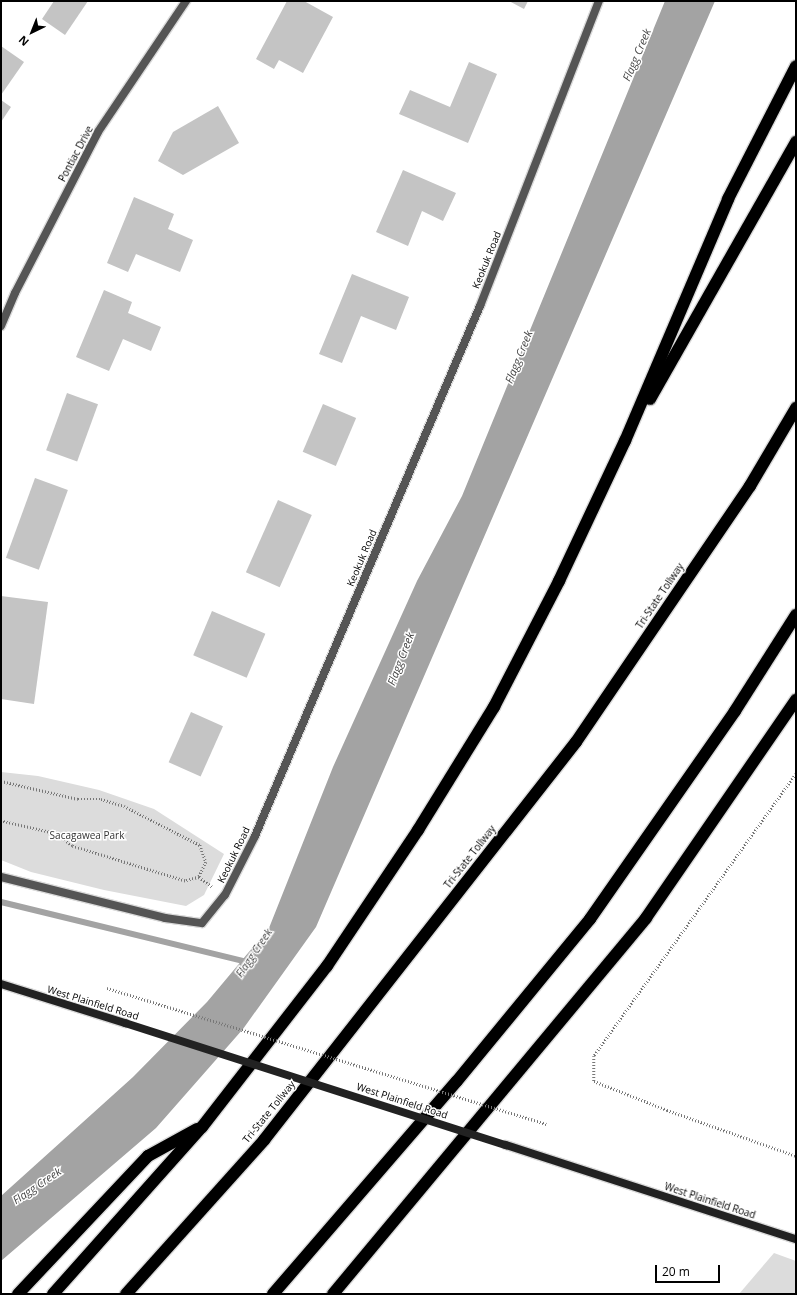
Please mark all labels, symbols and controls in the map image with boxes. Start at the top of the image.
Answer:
north arrow [12,12,52,52]
water label: Flagg Creek [620,27,654,83]
text: N [15,33,32,50]
street label: Pontiac Drive [56,124,96,184]
street label: Keokuk Road [470,230,504,290]
water label: Flagg Creek [502,329,536,385]
street label: Keokuk Road [345,528,379,588]
street label: Tri-State Tollway [634,561,686,631]
water label: Flagg Creek [385,631,417,687]
street label: Tri-State Tollway [442,823,498,891]
street label: Keokuk Road [215,825,253,885]
park label: Sacagawea Park [50,830,124,842]
water label: Flagg Creek [233,926,275,980]
street label: West Plainfield Road [46,983,140,1023]
street label: Tri-State Tollway [240,1078,298,1146]
street label: West Plainfield Road [355,1081,449,1121]
water label: Flagg Creek [10,1165,64,1207]
street label: West Plainfield Road [663,1181,757,1221]
scale bar [657,1257,722,1283]
text: 20 m [662,1263,690,1280]

